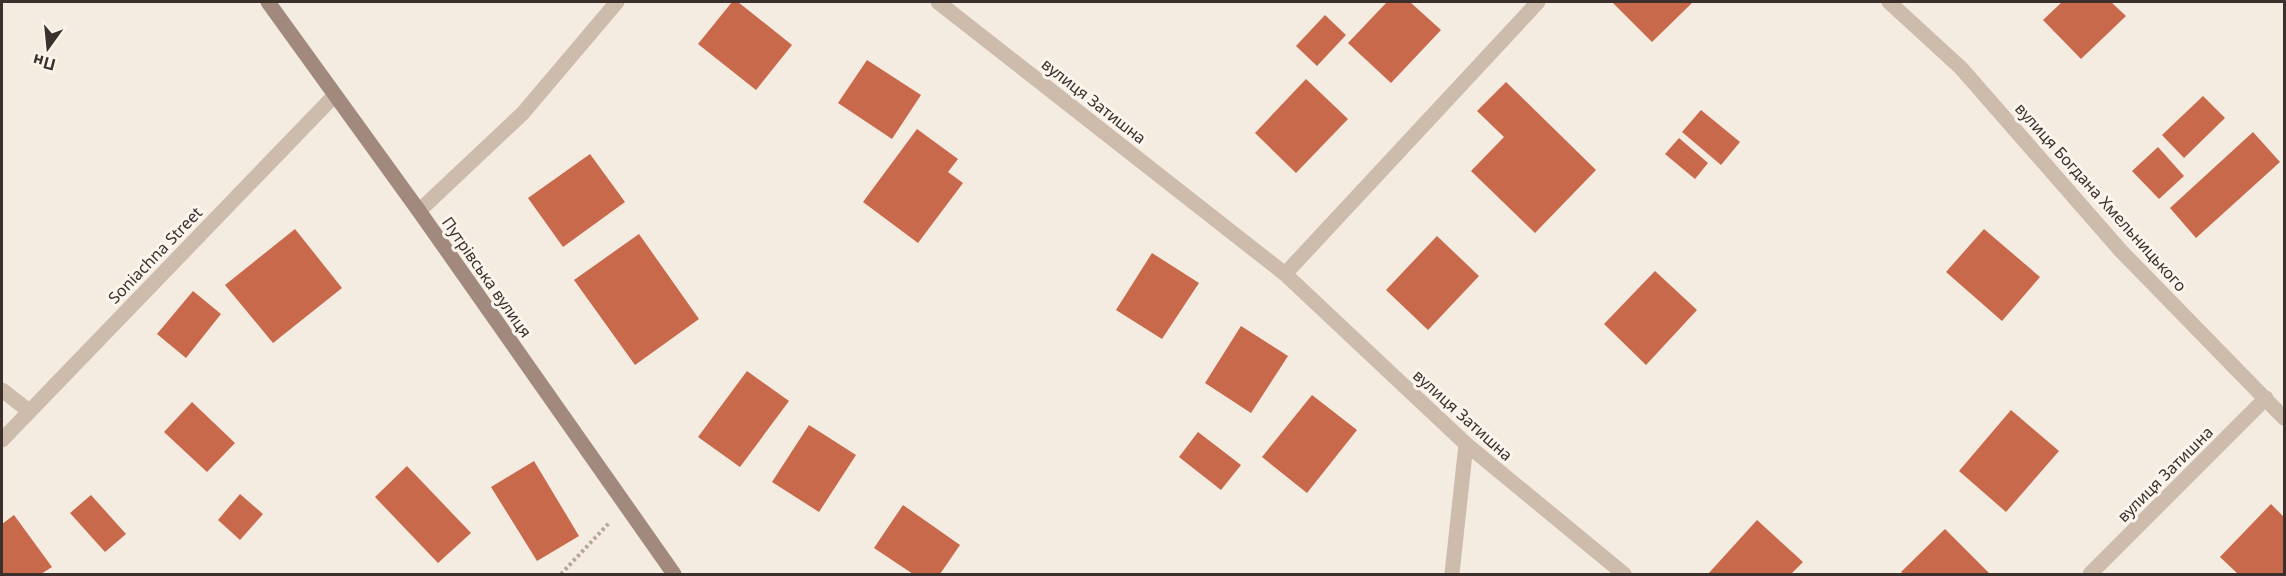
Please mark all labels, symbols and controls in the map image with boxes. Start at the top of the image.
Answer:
north arrow [18,18,78,78]
text: Пн [30,49,58,76]
street label: вулиця Затишна [1037,53,1151,149]
street label: вулиця Богдана Хмельницького [2010,98,2192,296]
street label: Soniachna Street [103,202,207,308]
street label: Путрівська вулиця [437,212,537,342]
street label: вулиця Затишна [1408,364,1518,466]
street label: вулиця Затишна [2112,421,2218,527]

